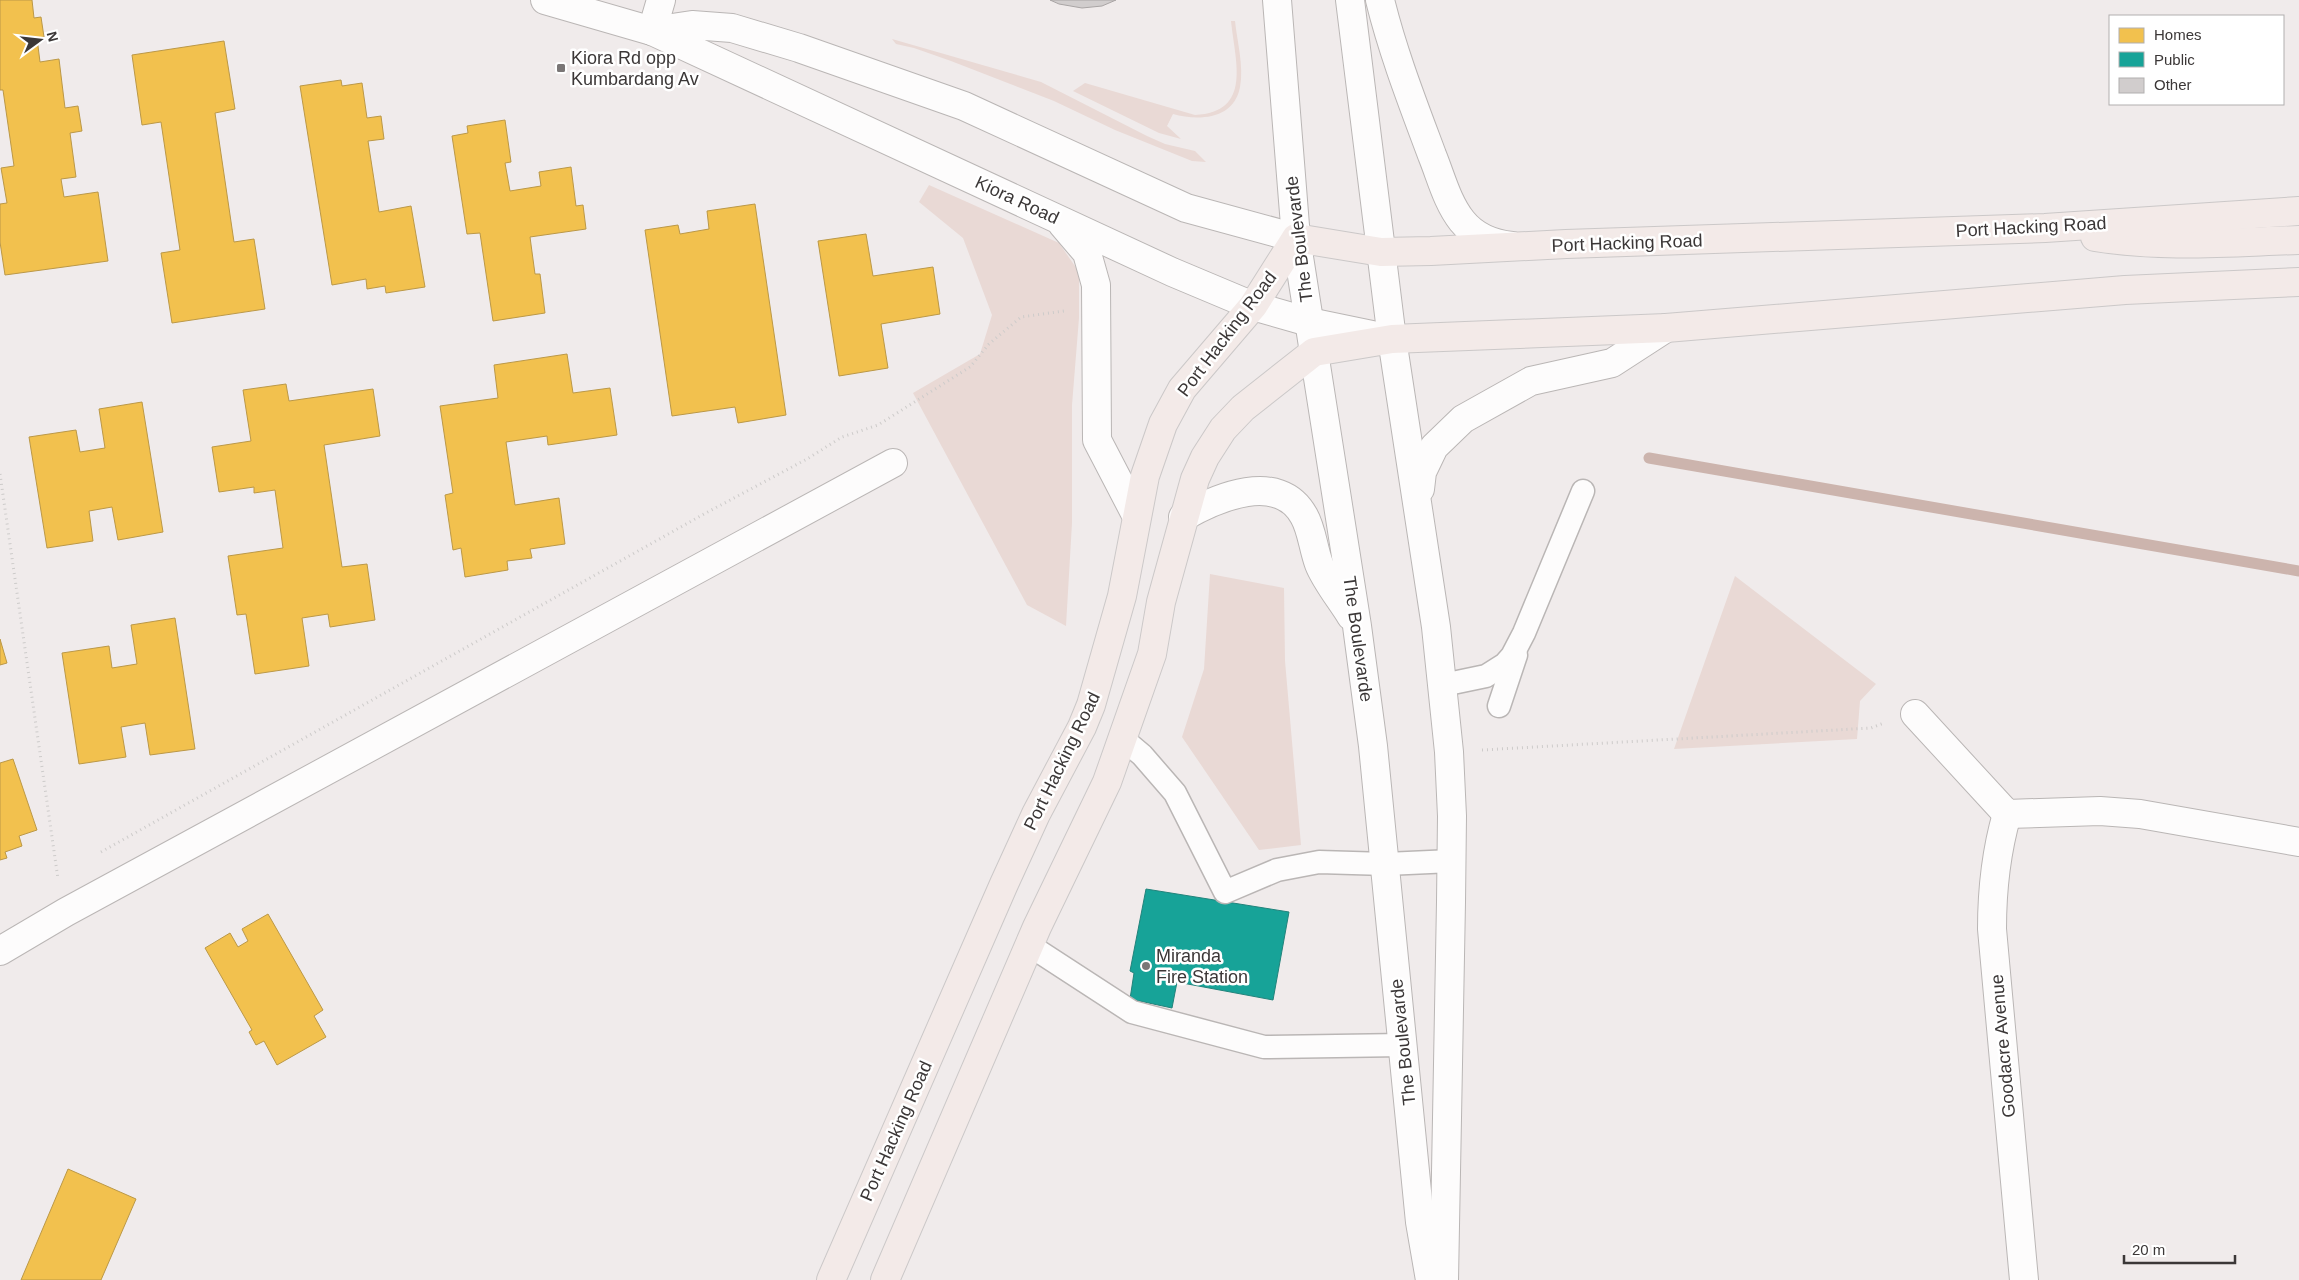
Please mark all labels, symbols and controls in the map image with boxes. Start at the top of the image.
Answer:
north arrow [15,15,65,65]
legend [2109,15,2284,105]
text: Homes [2154,26,2202,43]
text: N [44,30,62,44]
place label: Kiora Rd opp Kumbardang Av [571,48,699,89]
text: Public [2154,51,2195,68]
marker: Kiora Rd opp Kumbardang Av [555,62,567,74]
text: Other [2154,76,2192,93]
street label: Kiora Road [972,172,1062,228]
street label: The Boulevarde [1281,175,1317,303]
street label: Port Hacking Road [1955,213,2107,241]
street label: Port Hacking Road [1551,230,1703,256]
street label: Port Hacking Road [1174,268,1280,400]
street label: The Boulevarde [1339,575,1377,703]
street label: Port Hacking Road [1020,689,1104,833]
place label: Miranda Fire Station [1156,946,1248,987]
marker: Miranda Fire Station [1140,960,1152,972]
street label: Goodacre Avenue [1987,974,2019,1118]
street label: The Boulevarde [1386,978,1420,1106]
street label: Port Hacking Road [856,1058,936,1204]
scale bar [2124,1232,2235,1264]
text: 20 m [2132,1241,2165,1258]

